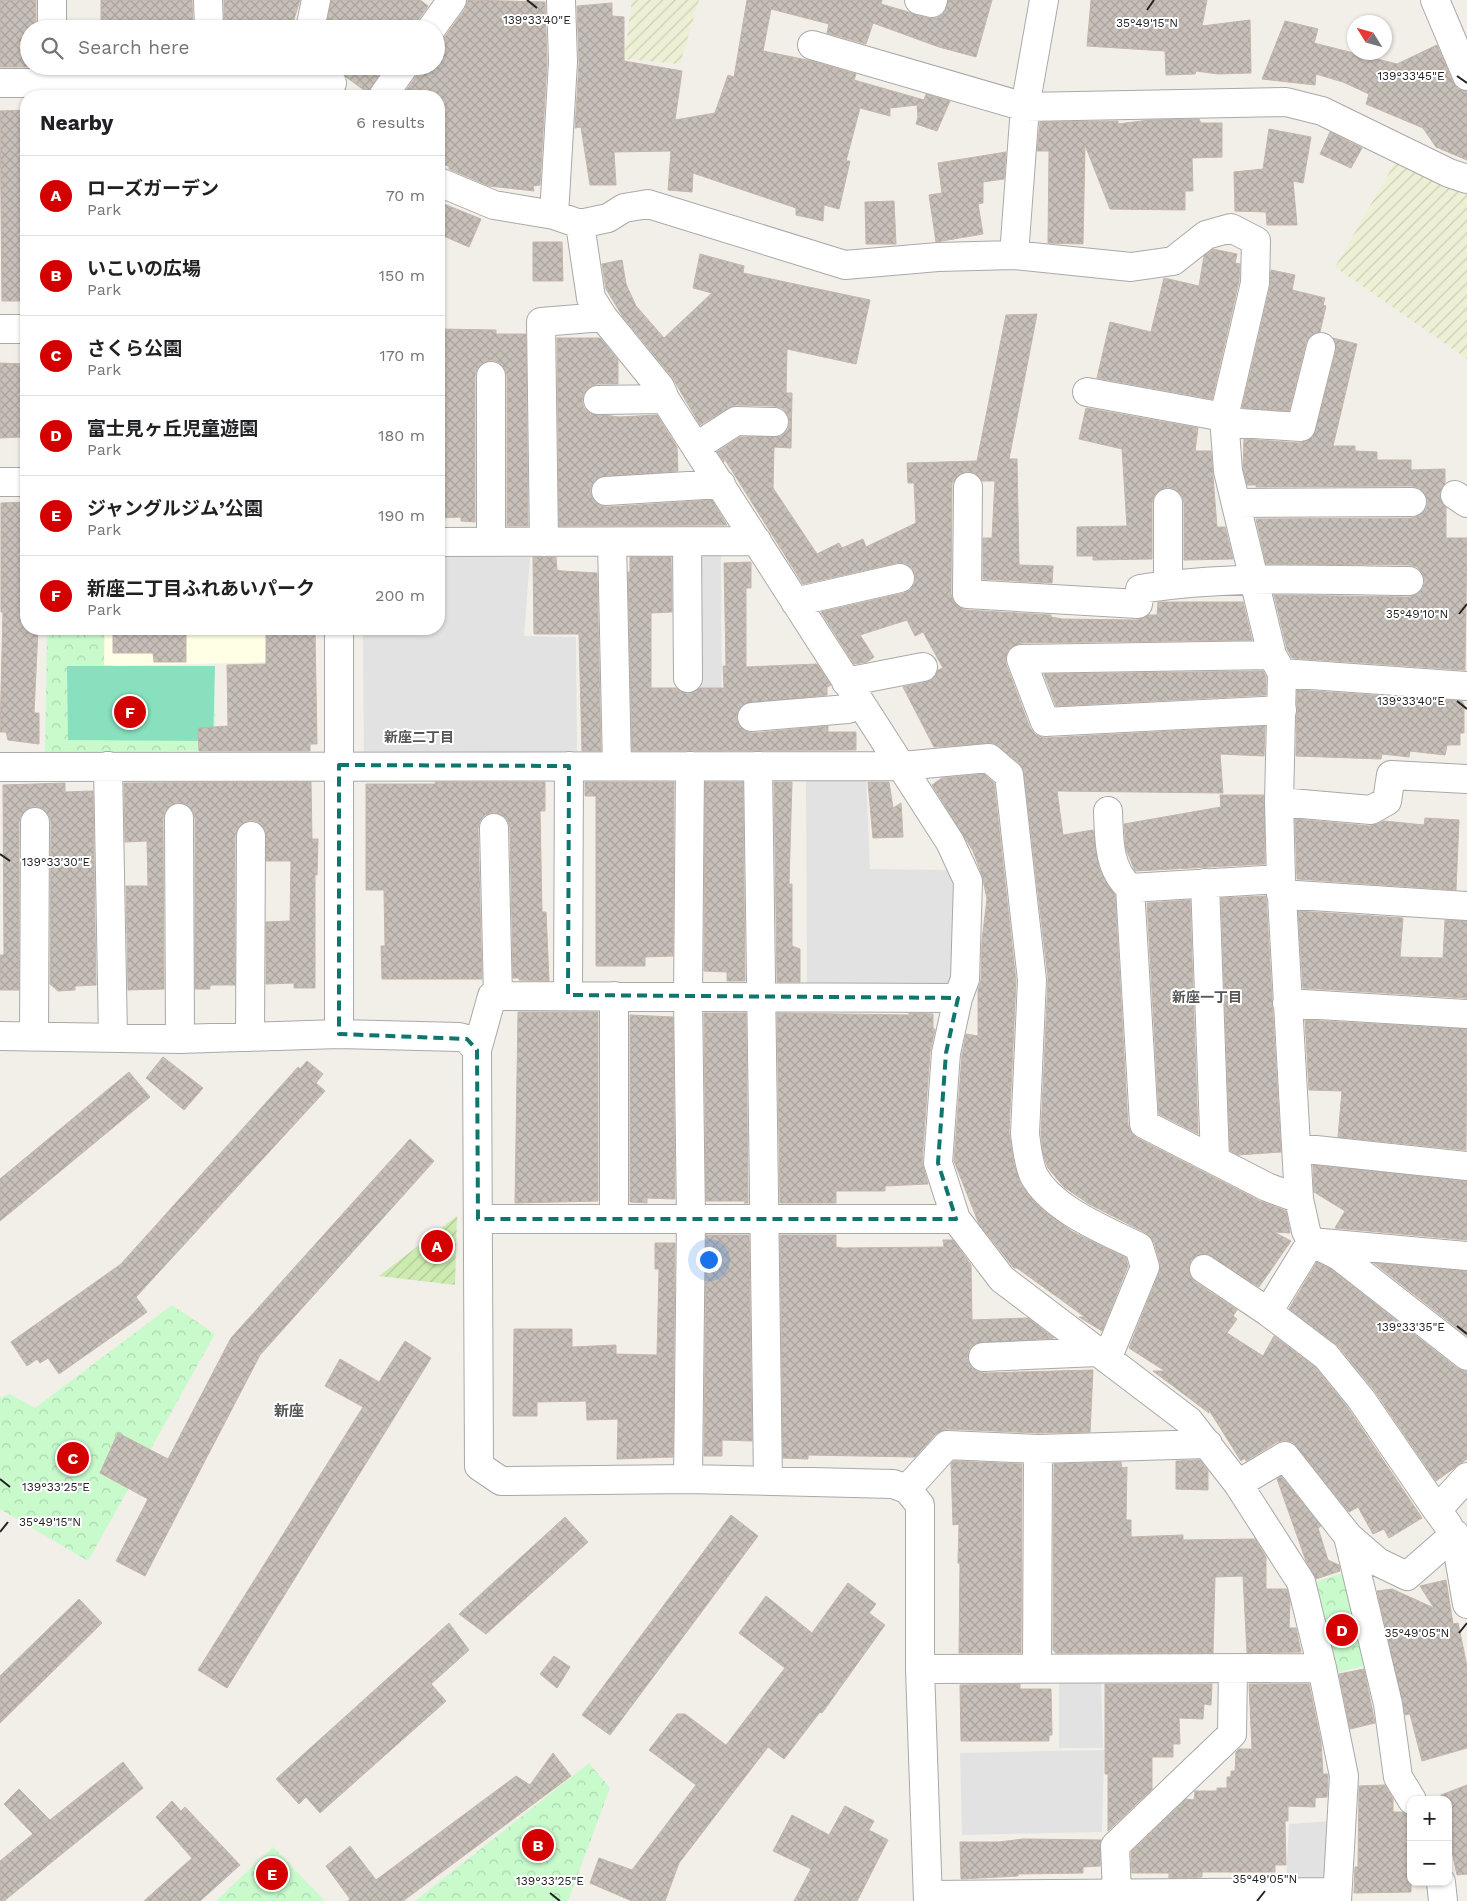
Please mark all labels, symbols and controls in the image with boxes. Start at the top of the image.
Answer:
text: 139°33'40"E [503,13,571,27]
north arrow [1347,15,1392,60]
text: 35°49'15"N [1116,16,1178,30]
search box [20,20,445,75]
icon: search [38,34,66,62]
text: Search here [78,36,189,59]
text: 139°33'45"E [1377,69,1445,83]
text: Nearby [40,110,113,135]
text: 6 results [356,113,425,132]
text: ローズガーデン [87,177,219,200]
text: A [51,186,61,205]
text: 70 m [386,186,425,205]
text: Park [87,200,121,219]
text: いこいの広場 [87,257,201,280]
text: B [51,266,61,285]
text: 150 m [379,266,425,285]
text: Park [87,280,121,299]
text: さくら公園 [87,337,182,360]
text: C [51,346,61,365]
text: 170 m [379,346,425,365]
text: Park [87,360,121,379]
text: 富士見ヶ丘児童遊園 [87,417,258,440]
text: D [50,426,62,445]
text: 180 m [378,426,425,445]
text: Park [87,440,121,459]
text: ジャングルジム’公園 [87,497,263,520]
text: E [51,506,61,525]
text: 190 m [378,506,425,525]
text: Park [87,520,121,539]
text: 新座二丁目ふれあいパーク [87,577,315,600]
text: F [51,586,61,605]
text: 200 m [375,586,425,605]
text: Park [87,600,121,619]
text: 35°49'10"N [1386,607,1448,621]
pin: F [114,693,146,731]
text: 139°33'40"E [1377,694,1445,708]
district label: 新座二丁目 [384,729,454,745]
text: 139°33'30"E [22,855,91,869]
district label: 新座一丁目 [1172,989,1242,1005]
pin: A [421,1227,453,1265]
your location [696,1247,722,1273]
text: 139°33'35"E [1377,1320,1445,1334]
district label: 新座 [274,1402,304,1420]
pin: C [57,1439,89,1477]
text: 139°33'25"E [22,1480,90,1494]
text: 35°49'15"N [19,1515,81,1529]
pin: D [1326,1611,1358,1649]
text: 35°49'05"N [1385,1626,1449,1640]
map controls [1407,1796,1452,1886]
button: + [1407,1796,1452,1841]
pin: B [522,1826,554,1864]
button: − [1407,1841,1452,1886]
pin: E [256,1855,288,1893]
text: 35°49'05"N [1233,1872,1297,1886]
text: 139°33'25"E [516,1874,584,1888]

